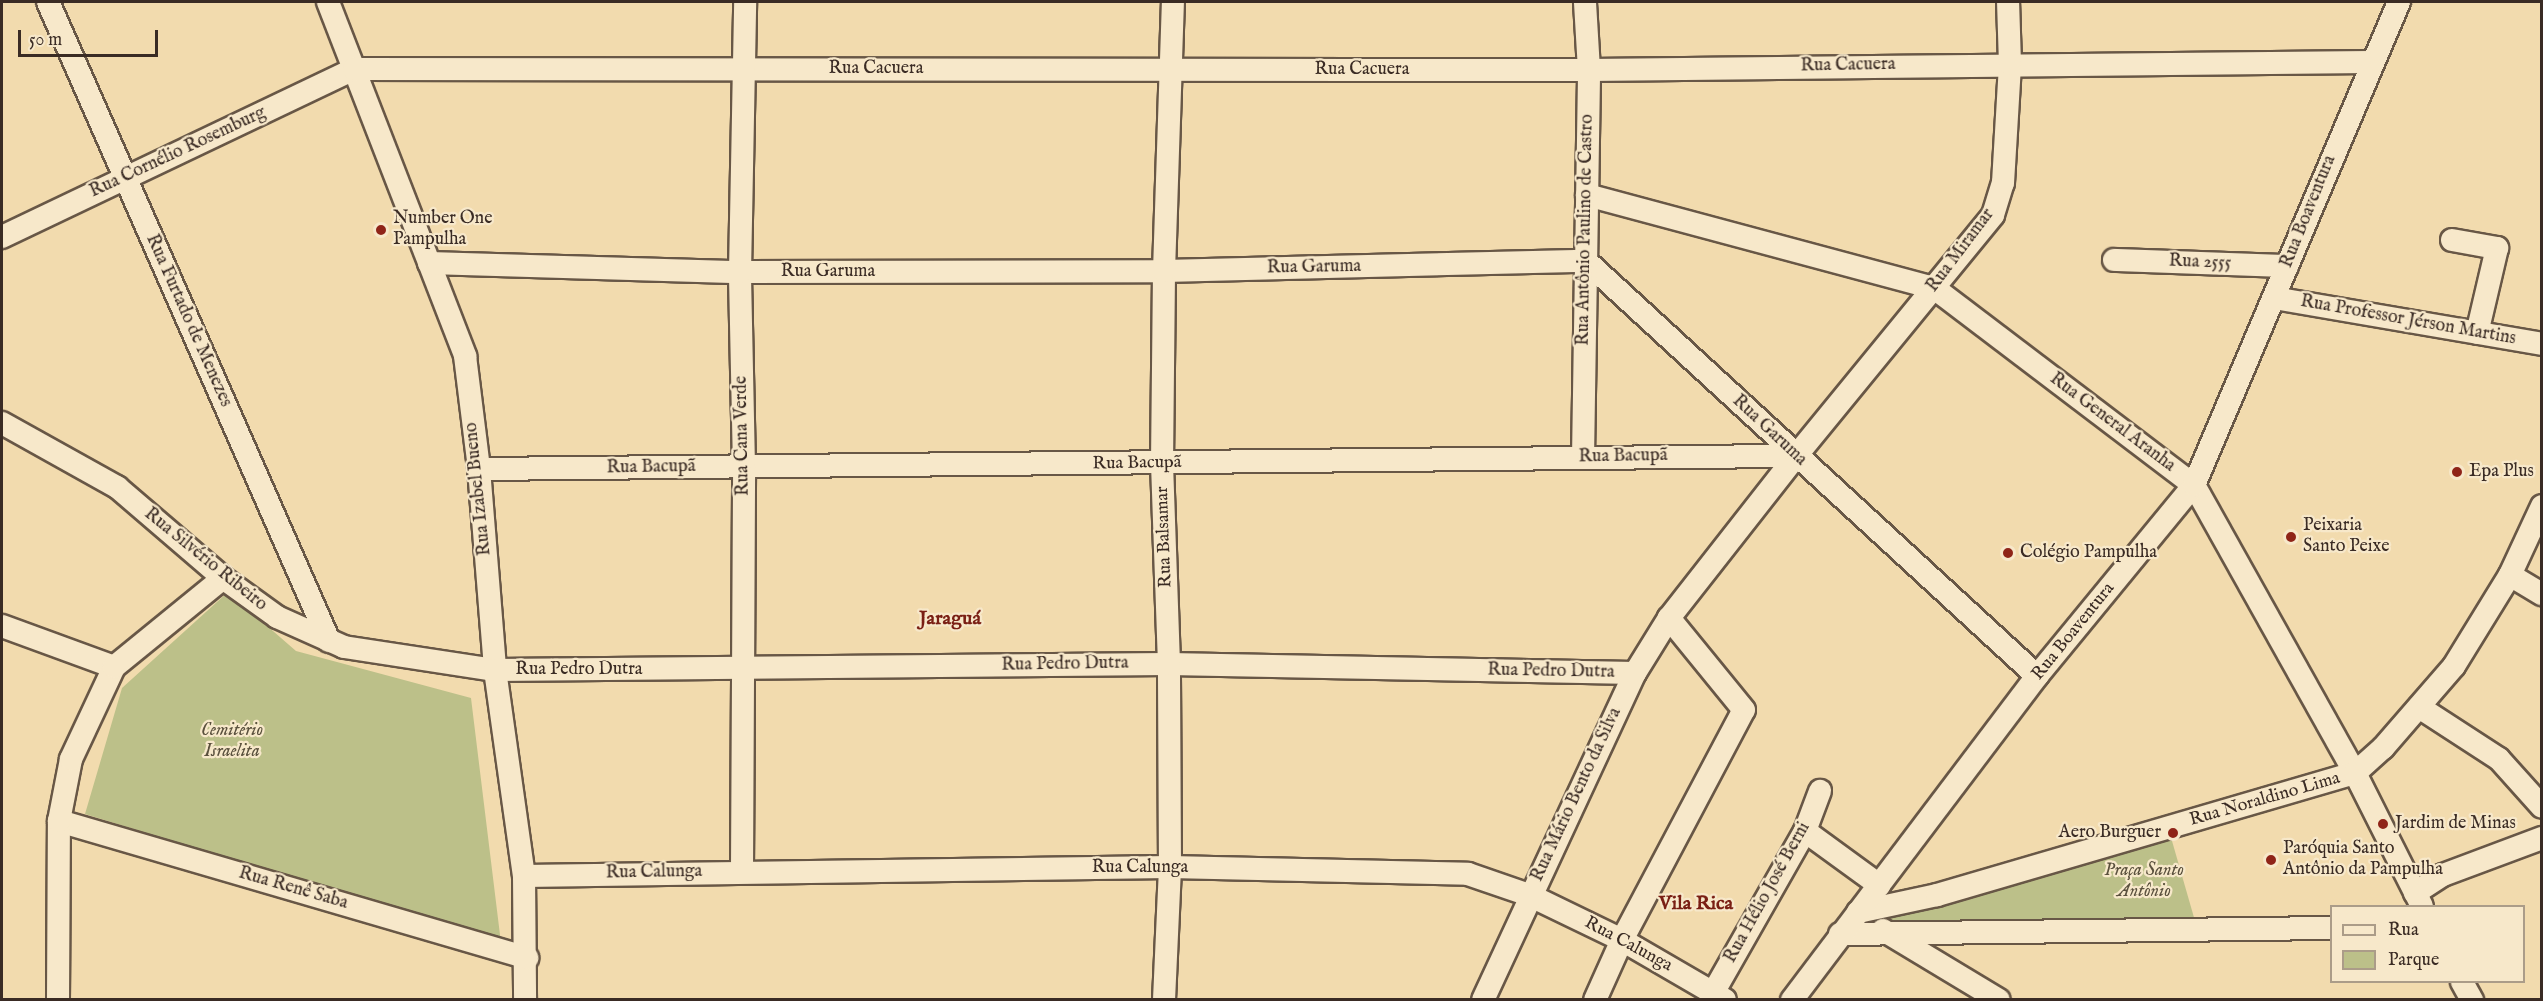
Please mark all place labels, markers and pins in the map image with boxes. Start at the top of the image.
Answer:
place label: Number One Pampulha [393,209,492,252]
marker: Number One Pampulha [374,223,388,237]
place label: Epa Plus [2469,461,2534,483]
marker: Epa Plus [2450,465,2464,479]
place label: Peixaria Santo Peixe [2303,516,2389,558]
marker: Peixaria Santo Peixe [2284,530,2298,544]
place label: Colégio Pampulha [2020,542,2157,564]
marker: Colégio Pampulha [2001,546,2015,560]
place label: Jardim de Minas [2395,813,2516,835]
marker: Jardim de Minas [2376,817,2390,831]
place label: Aero Burguer [2059,822,2161,844]
marker: Aero Burguer [2166,826,2180,840]
place label: Paróquia Santo Antônio da Pampulha [2283,839,2443,882]
marker: Paróquia Santo Antônio da Pampulha [2264,853,2278,867]

